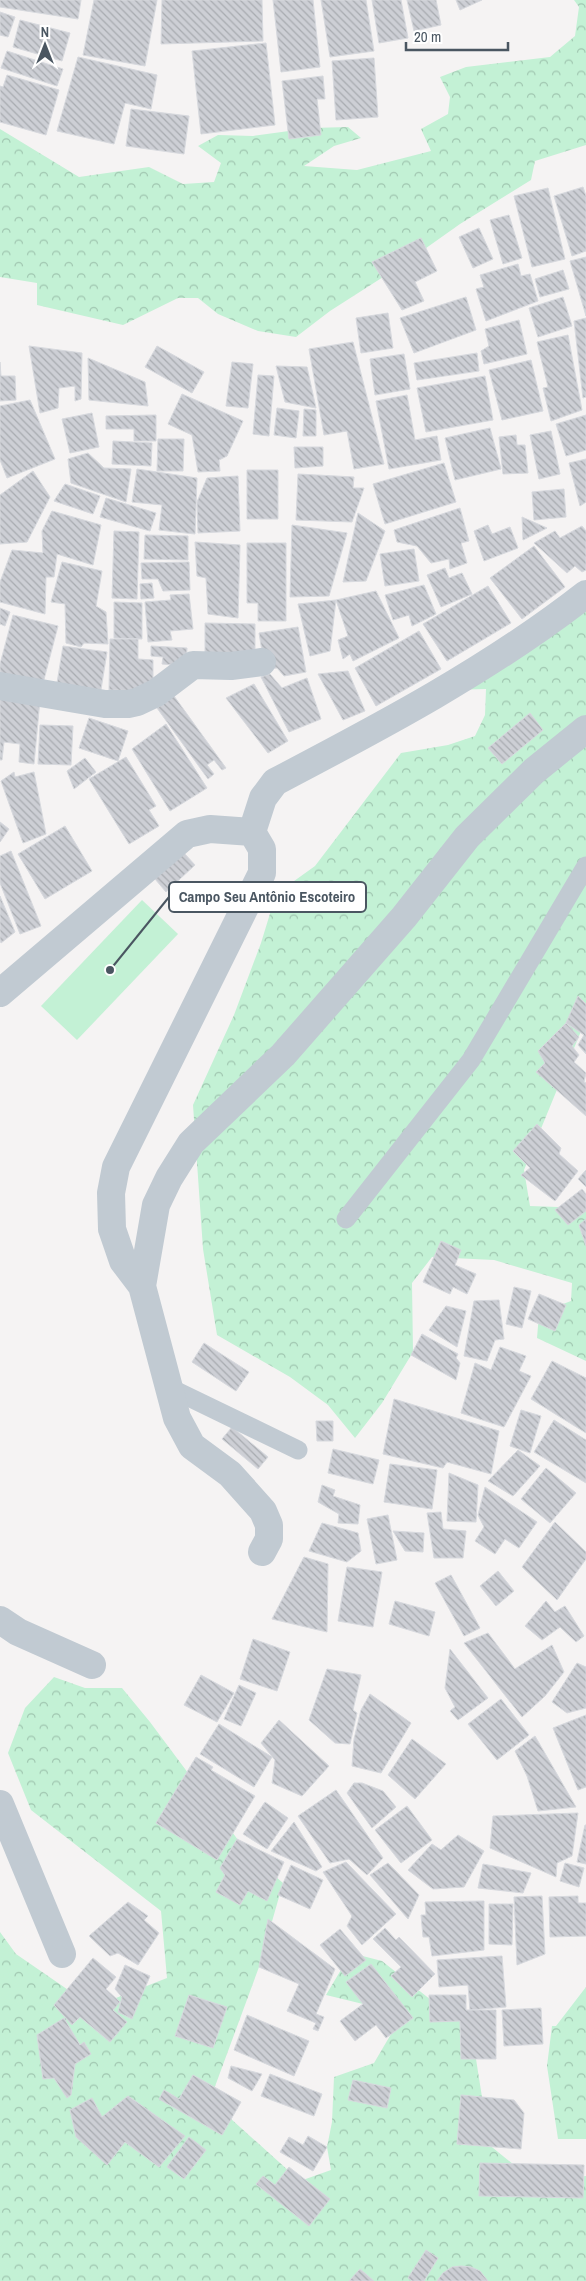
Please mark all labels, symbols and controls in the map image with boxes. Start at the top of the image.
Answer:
north arrow [20,20,70,70]
scale bar [406,20,508,52]
text: N [41,23,49,41]
text: 20 m [414,26,441,47]
callout: Campo Seu Antônio Escoteiro [169,882,366,912]
text: Campo Seu Antônio Escoteiro [179,886,355,907]

